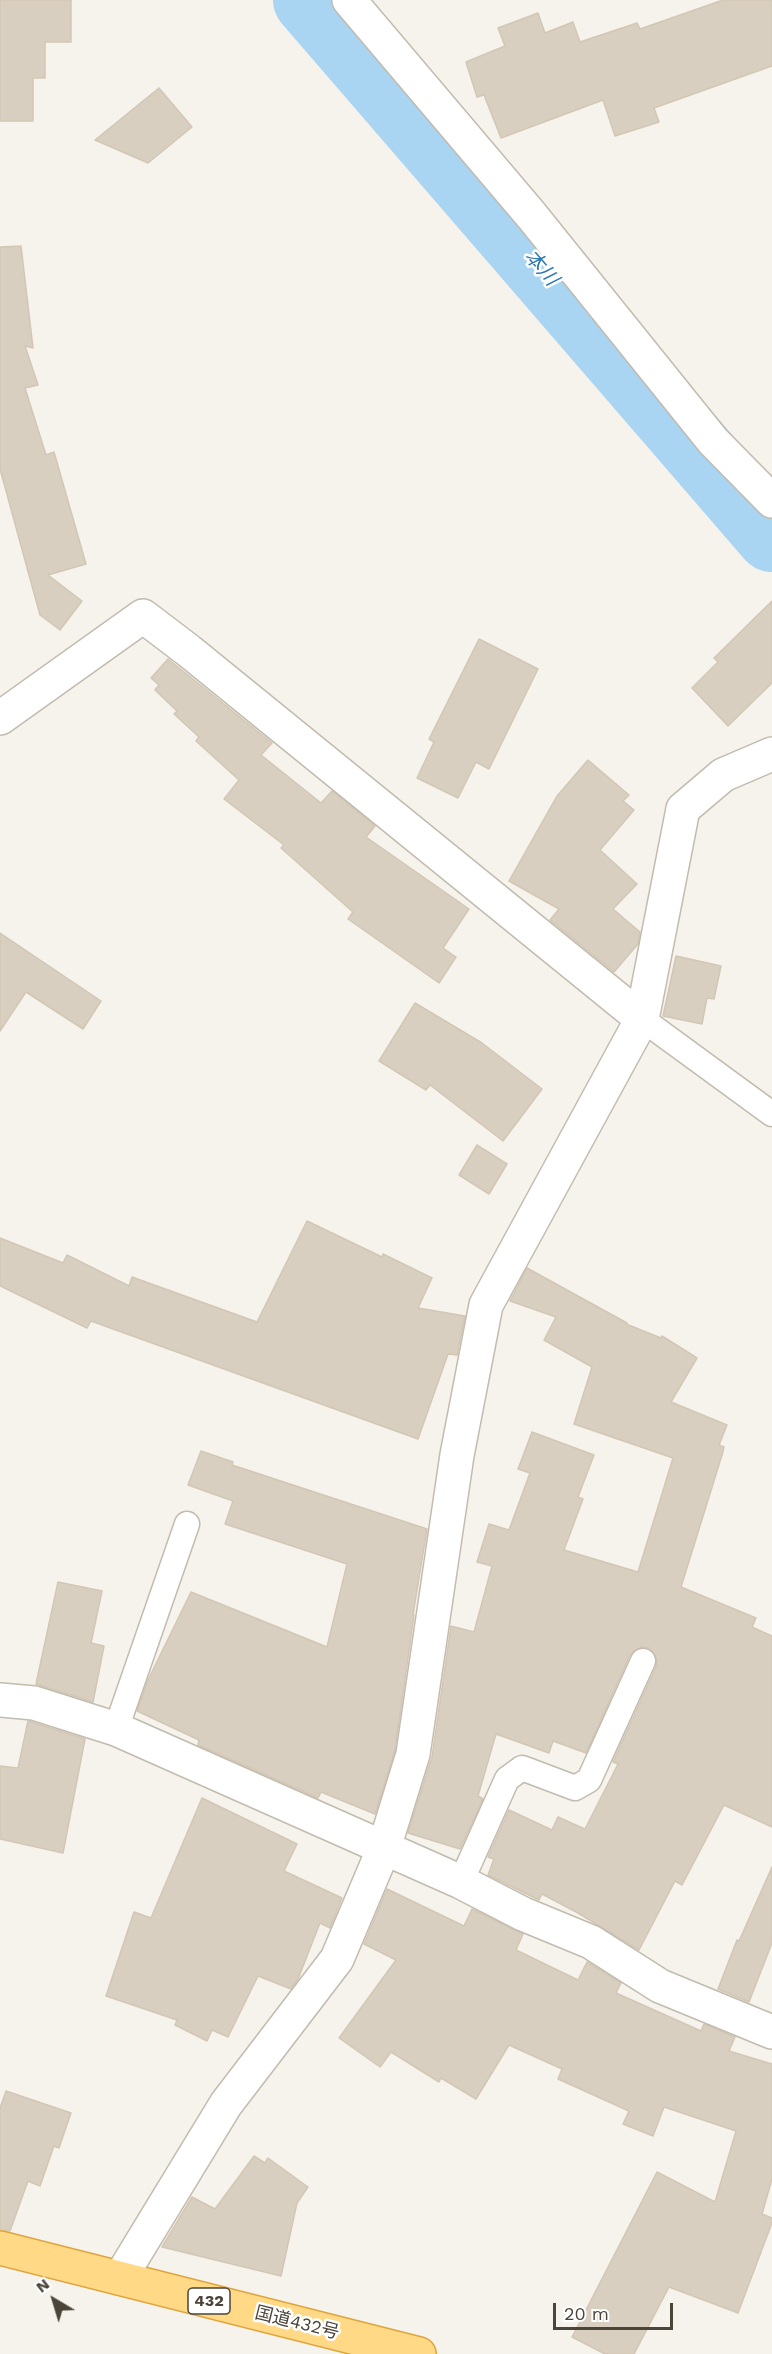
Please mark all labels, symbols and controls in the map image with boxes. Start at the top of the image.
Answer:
water label: 本川 [519,245,563,291]
north arrow [24,2270,84,2330]
text: N [32,2274,53,2297]
road number: 432 [188,2288,230,2314]
scale bar [556,2291,676,2329]
street label: 国道432号 [253,2302,341,2344]
text: 20 m [564,2303,609,2324]

